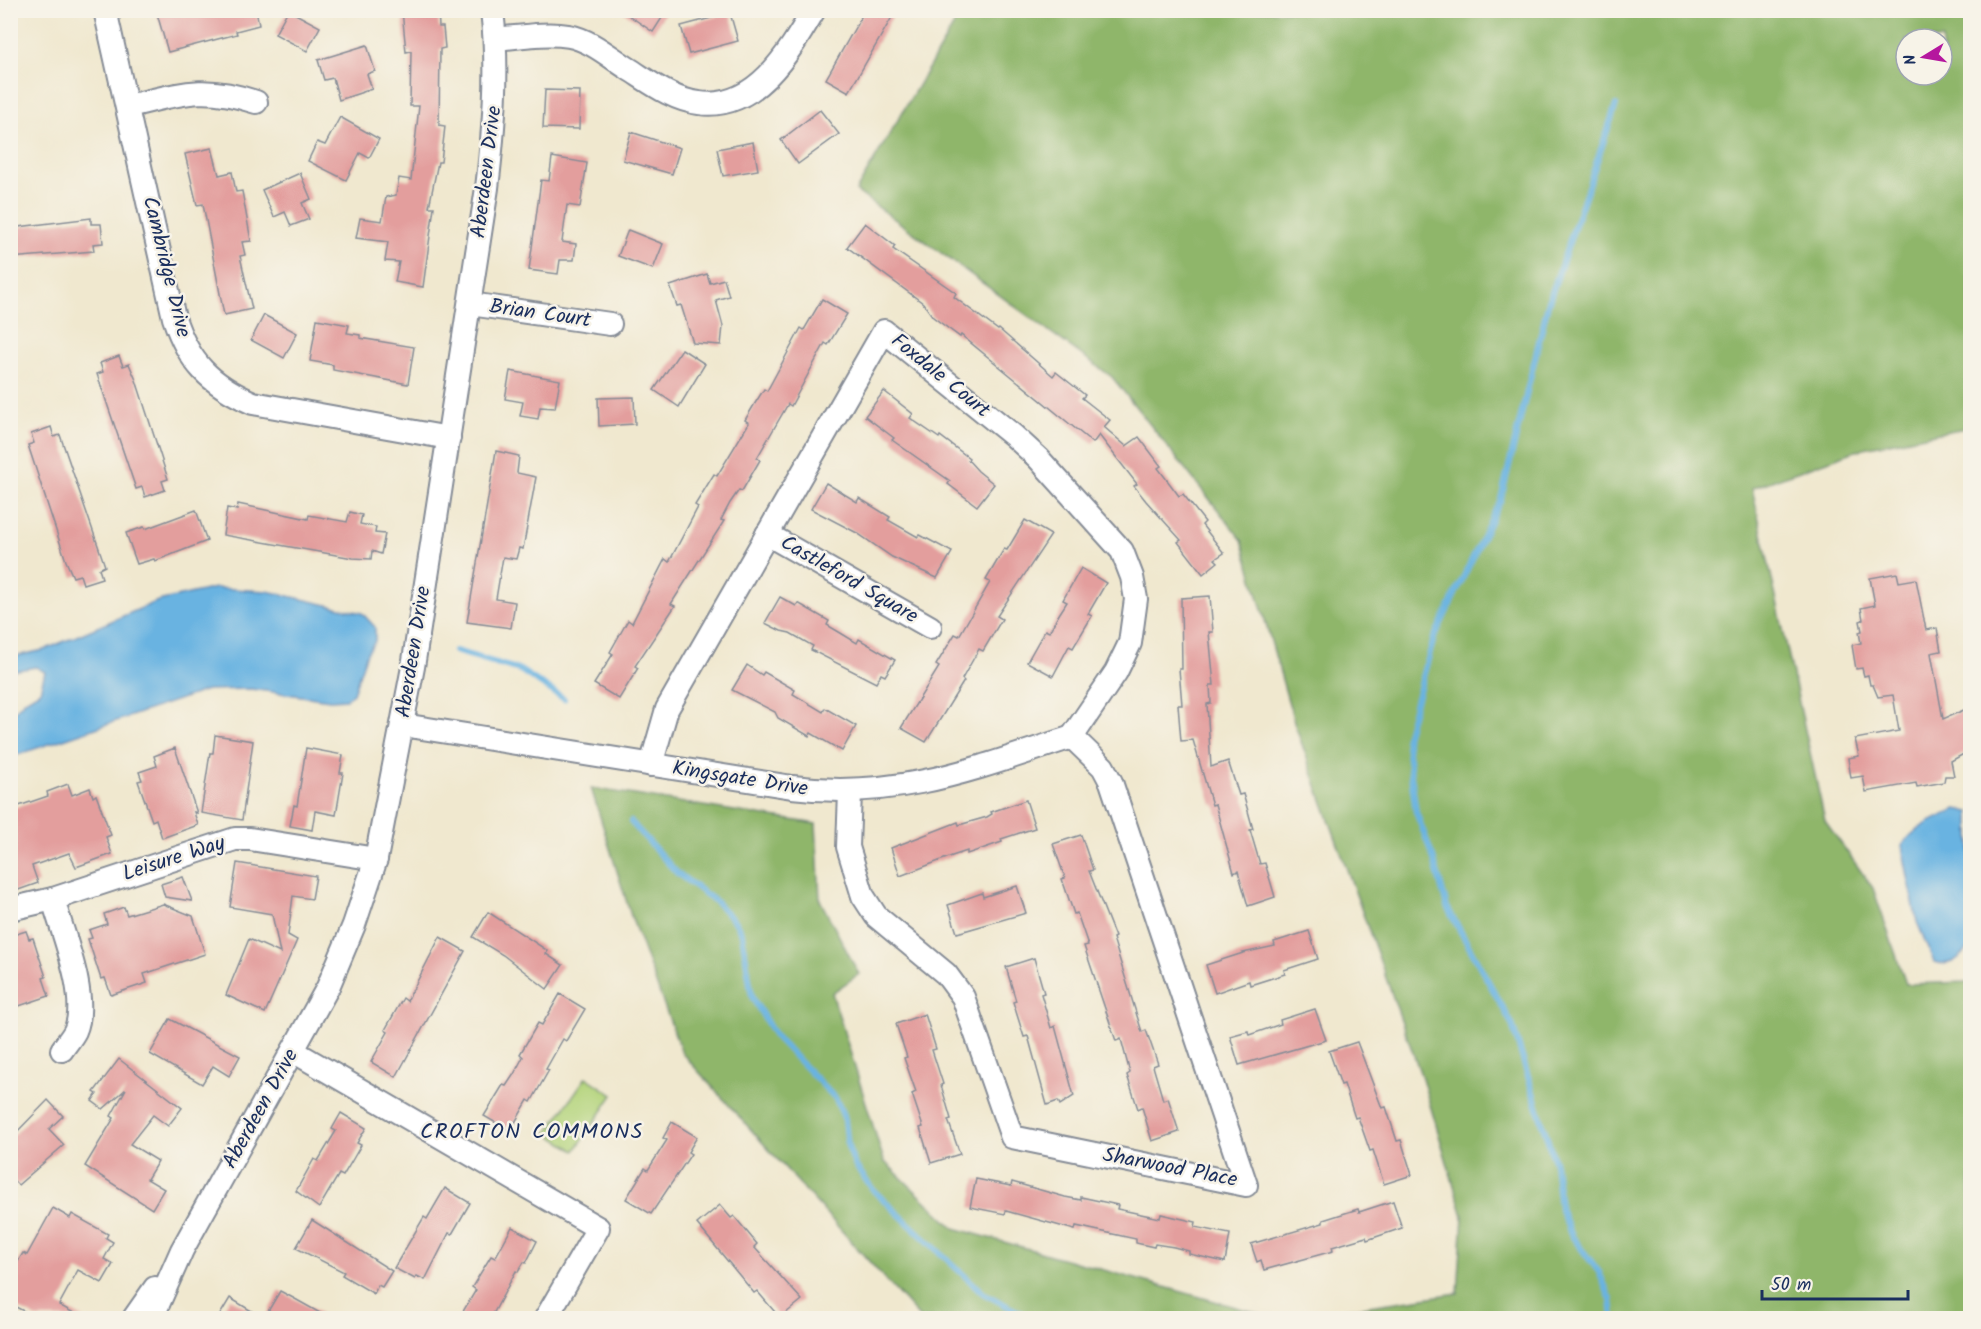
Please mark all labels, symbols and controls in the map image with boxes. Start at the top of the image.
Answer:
north arrow [1894,27,1954,87]
text: N [1898,52,1924,67]
street label: Aberdeen Drive [463,103,512,240]
street label: Cambridge Drive [133,193,200,342]
street label: Brian Court [487,291,594,338]
street label: Foxdale Court [883,325,998,427]
street label: Castleford Square [774,527,925,633]
street label: Aberdeen Drive [387,583,441,720]
street label: Kingsgate Drive [670,752,811,806]
street label: Leisure Way [119,827,230,891]
street label: Aberdeen Drive [214,1042,308,1175]
district label: CROFTON COMMONS [420,1115,644,1150]
street label: Sharwood Place [1100,1139,1241,1197]
scale bar [1762,1263,1908,1301]
text: 50 m [1771,1271,1811,1300]

